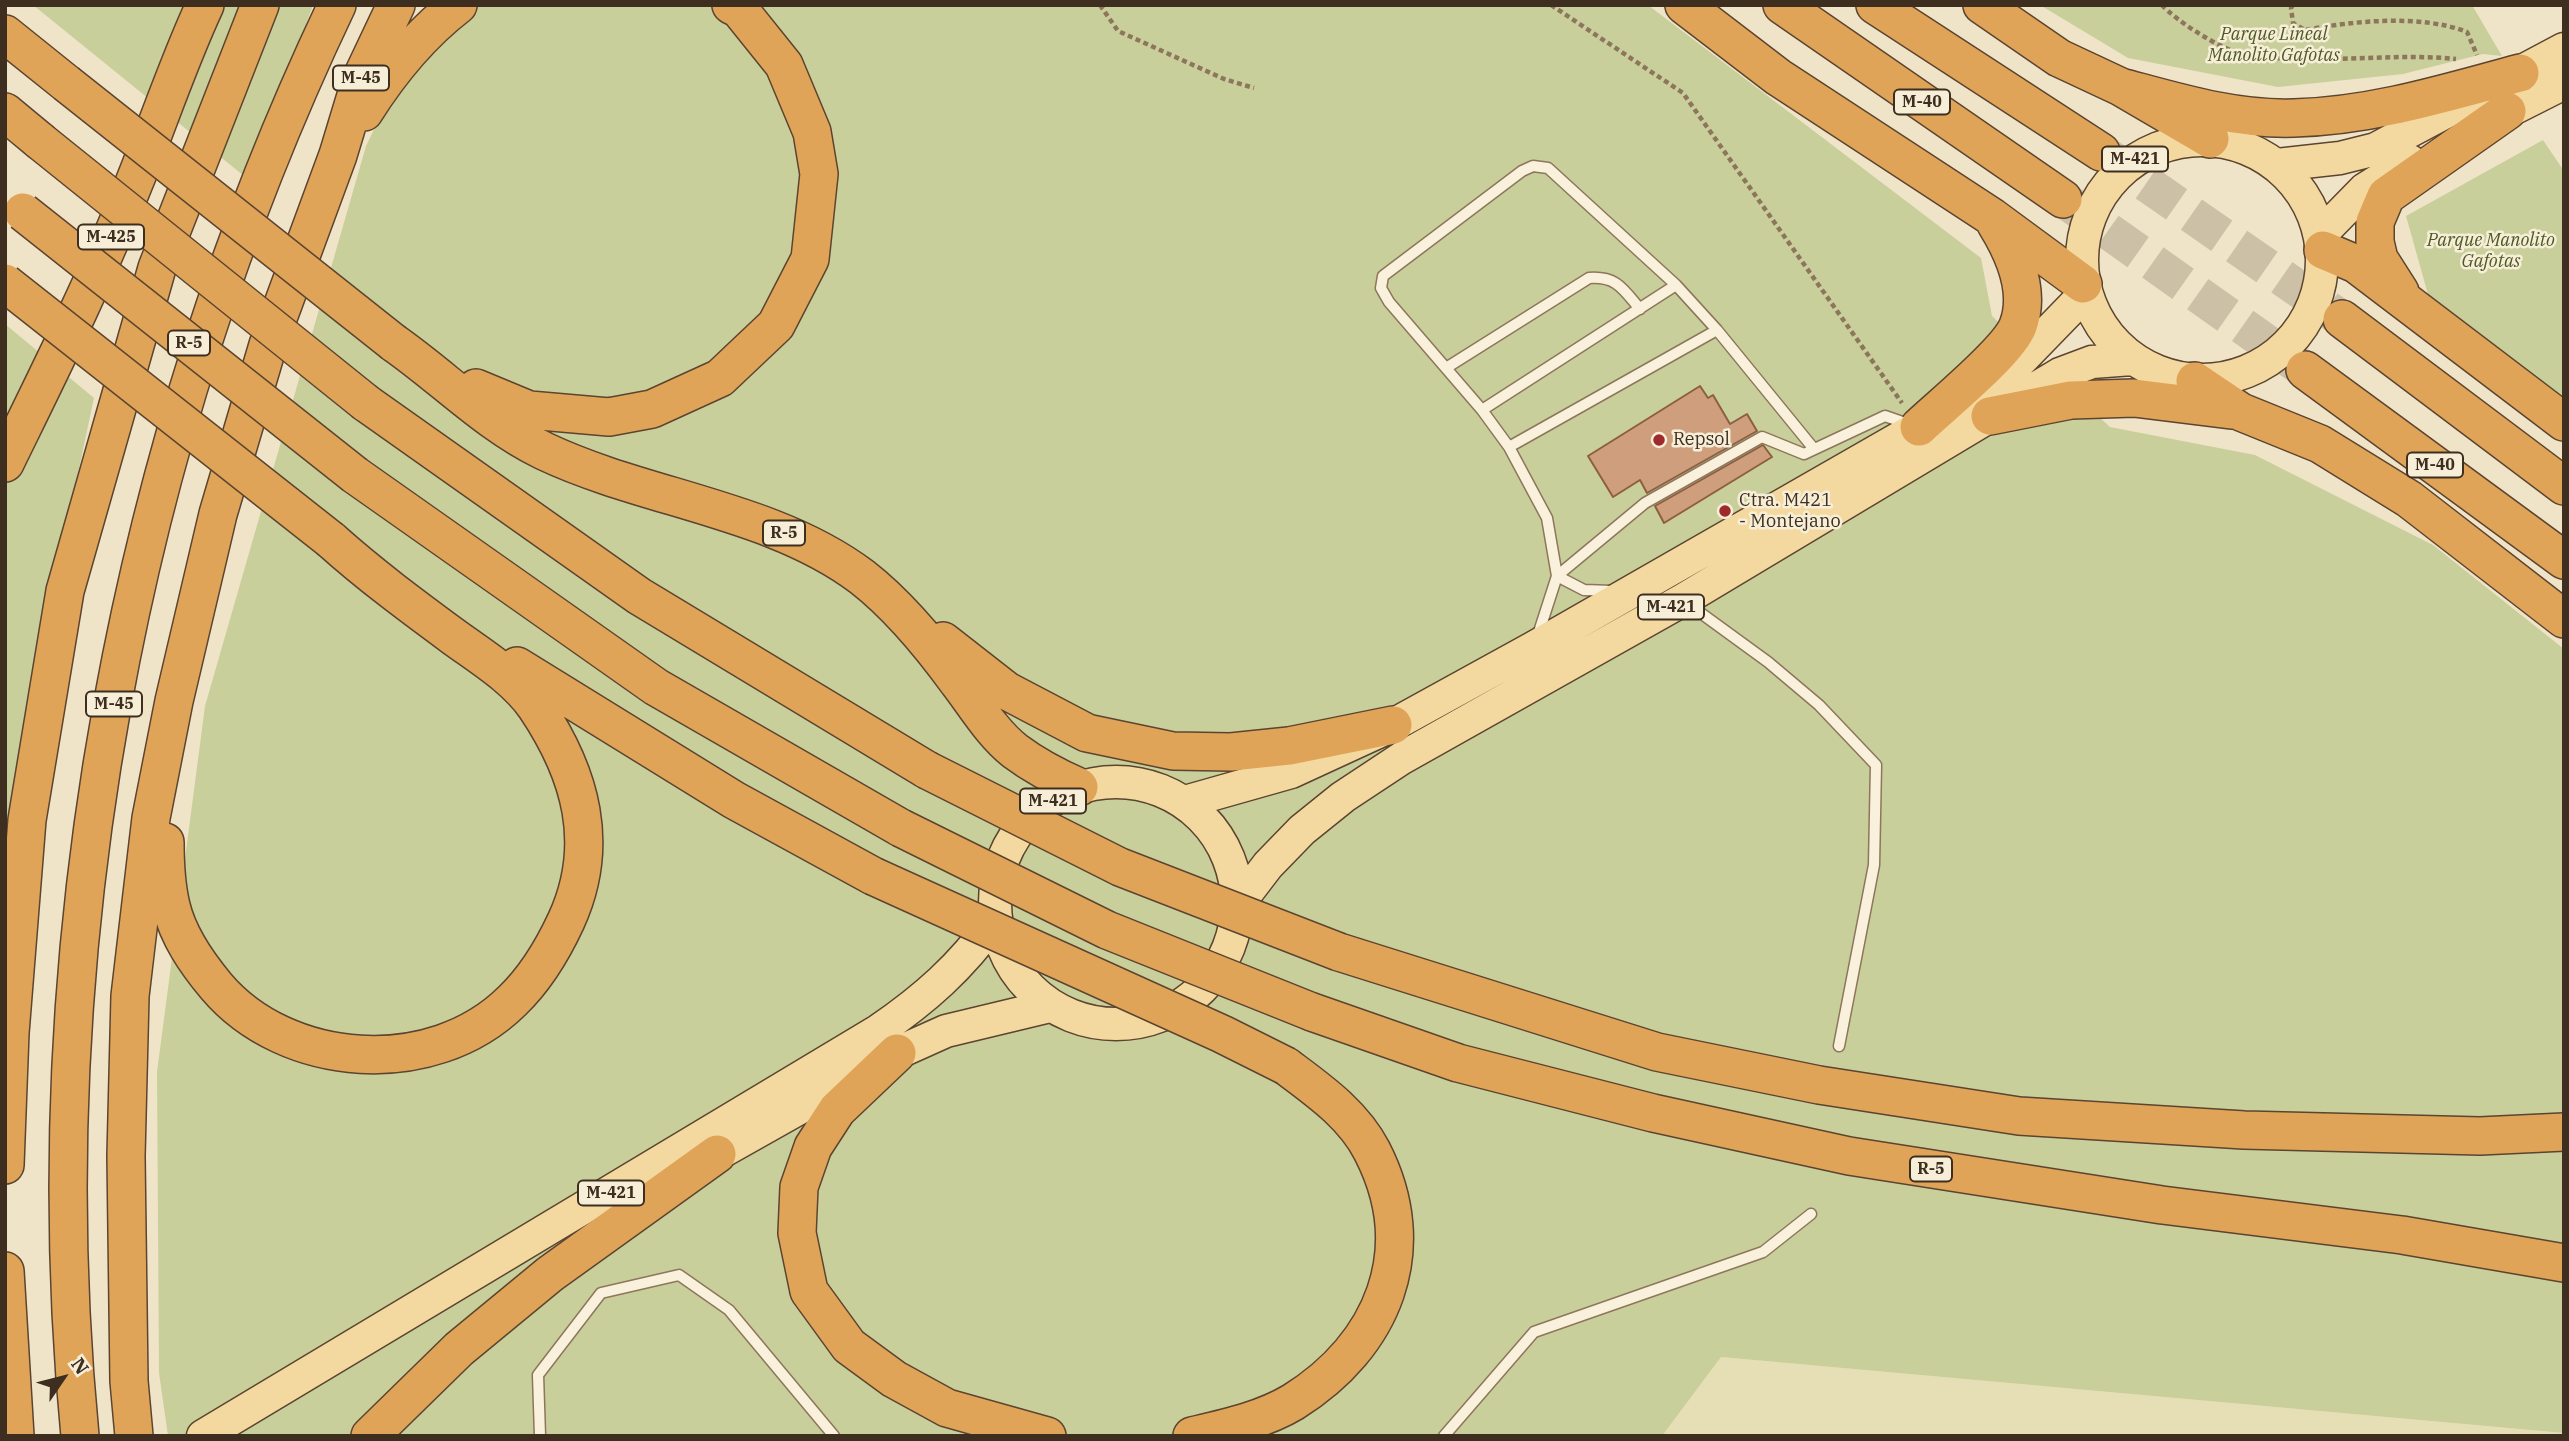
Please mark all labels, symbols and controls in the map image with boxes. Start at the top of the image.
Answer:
park label: Parque Lineal Manolito Gafotas [2208,24,2340,66]
road number: M-45 [333,66,389,90]
road number: M-40 [1894,90,1950,114]
road number: M-421 [2102,146,2168,172]
road number: M-425 [78,224,144,249]
park label: Parque Manolito Gafotas [2427,230,2555,272]
road number: R-5 [168,330,210,356]
place label: Repsol [1673,429,1730,451]
marker: Repsol [1651,432,1667,448]
road number: M-40 [2407,452,2463,478]
place label: Ctra. M421 - Montejano [1739,490,1841,532]
marker: Ctra. M421 - Montejano [1717,503,1733,519]
road number: R-5 [763,520,805,546]
road number: M-421 [1638,594,1704,620]
road number: M-45 [86,692,142,716]
road number: M-421 [1020,788,1086,814]
road number: R-5 [1910,1156,1952,1182]
road number: M-421 [578,1180,644,1205]
north arrow [28,1343,98,1413]
text: N [66,1353,94,1379]

